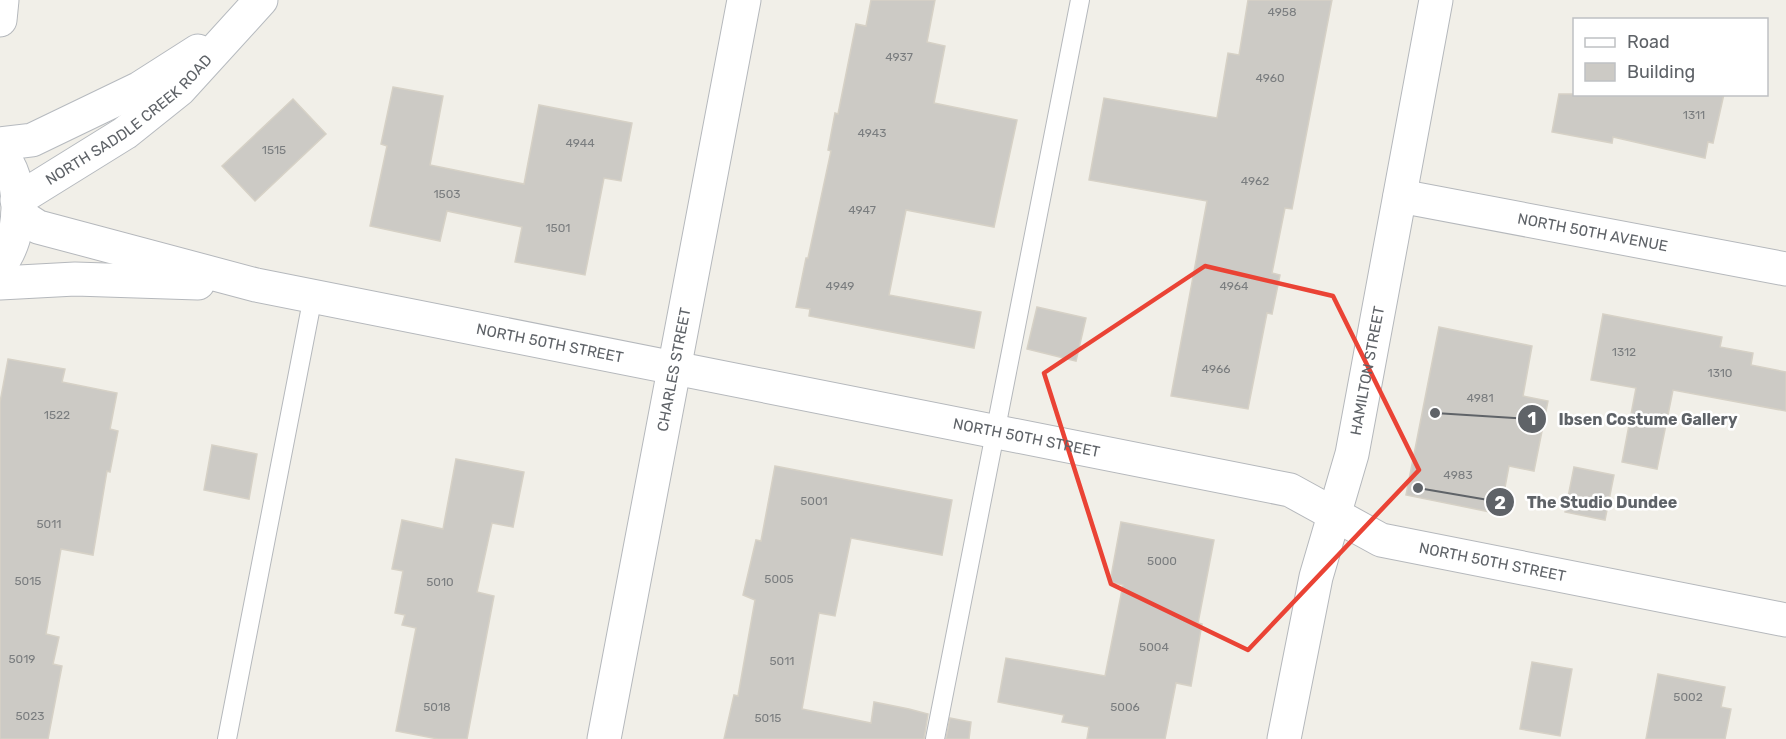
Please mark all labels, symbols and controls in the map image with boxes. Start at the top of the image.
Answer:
house number: 4958 [1267,5,1297,19]
legend [1573,18,1768,96]
text: Road [1627,31,1670,53]
house number: 4937 [885,50,913,64]
street label: NORTH SADDLE CREEK ROAD [42,51,216,189]
text: Building [1627,61,1695,83]
house number: 4960 [1255,71,1285,85]
house number: 1311 [1683,108,1705,122]
house number: 4943 [858,126,886,140]
house number: 4944 [565,136,595,150]
house number: 1515 [262,143,286,157]
house number: 4962 [1241,174,1269,188]
house number: 1503 [433,187,461,201]
house number: 4947 [848,203,876,217]
street label: NORTH 50TH AVENUE [1516,209,1669,255]
house number: 1501 [545,221,571,235]
house number: 4949 [826,279,854,293]
house number: 4964 [1219,279,1249,293]
street label: HAMILTON STREET [1347,304,1388,437]
street label: CHARLES STREET [653,306,695,433]
street label: NORTH 50TH STREET [475,320,625,367]
house number: 1312 [1612,345,1636,359]
house number: 4966 [1202,362,1230,376]
house number: 1310 [1708,366,1732,380]
house number: 4981 [1466,391,1494,405]
callout: Ibsen Costume Gallery [1517,402,1750,436]
house number: 1522 [44,408,70,422]
text: 1 [1528,408,1536,430]
text: Ibsen Costume Gallery [1559,410,1738,429]
street label: NORTH 50TH STREET [952,414,1102,461]
house number: 4983 [1443,468,1473,482]
callout: The Studio Dundee [1485,485,1689,519]
text: 2 [1494,492,1506,514]
text: The Studio Dundee [1527,493,1677,512]
house number: 5001 [800,494,828,508]
house number: 5011 [36,517,62,531]
street label: NORTH 50TH STREET [1417,539,1568,585]
house number: 5000 [1147,554,1177,568]
house number: 5005 [764,572,794,586]
house number: 5015 [14,574,42,588]
house number: 5010 [426,575,454,589]
house number: 5004 [1139,640,1169,654]
house number: 5019 [8,652,36,666]
house number: 5011 [769,654,795,668]
house number: 5002 [1673,690,1703,704]
house number: 5018 [423,700,451,714]
house number: 5006 [1110,700,1140,714]
house number: 5023 [15,709,45,723]
house number: 5015 [754,711,782,725]

